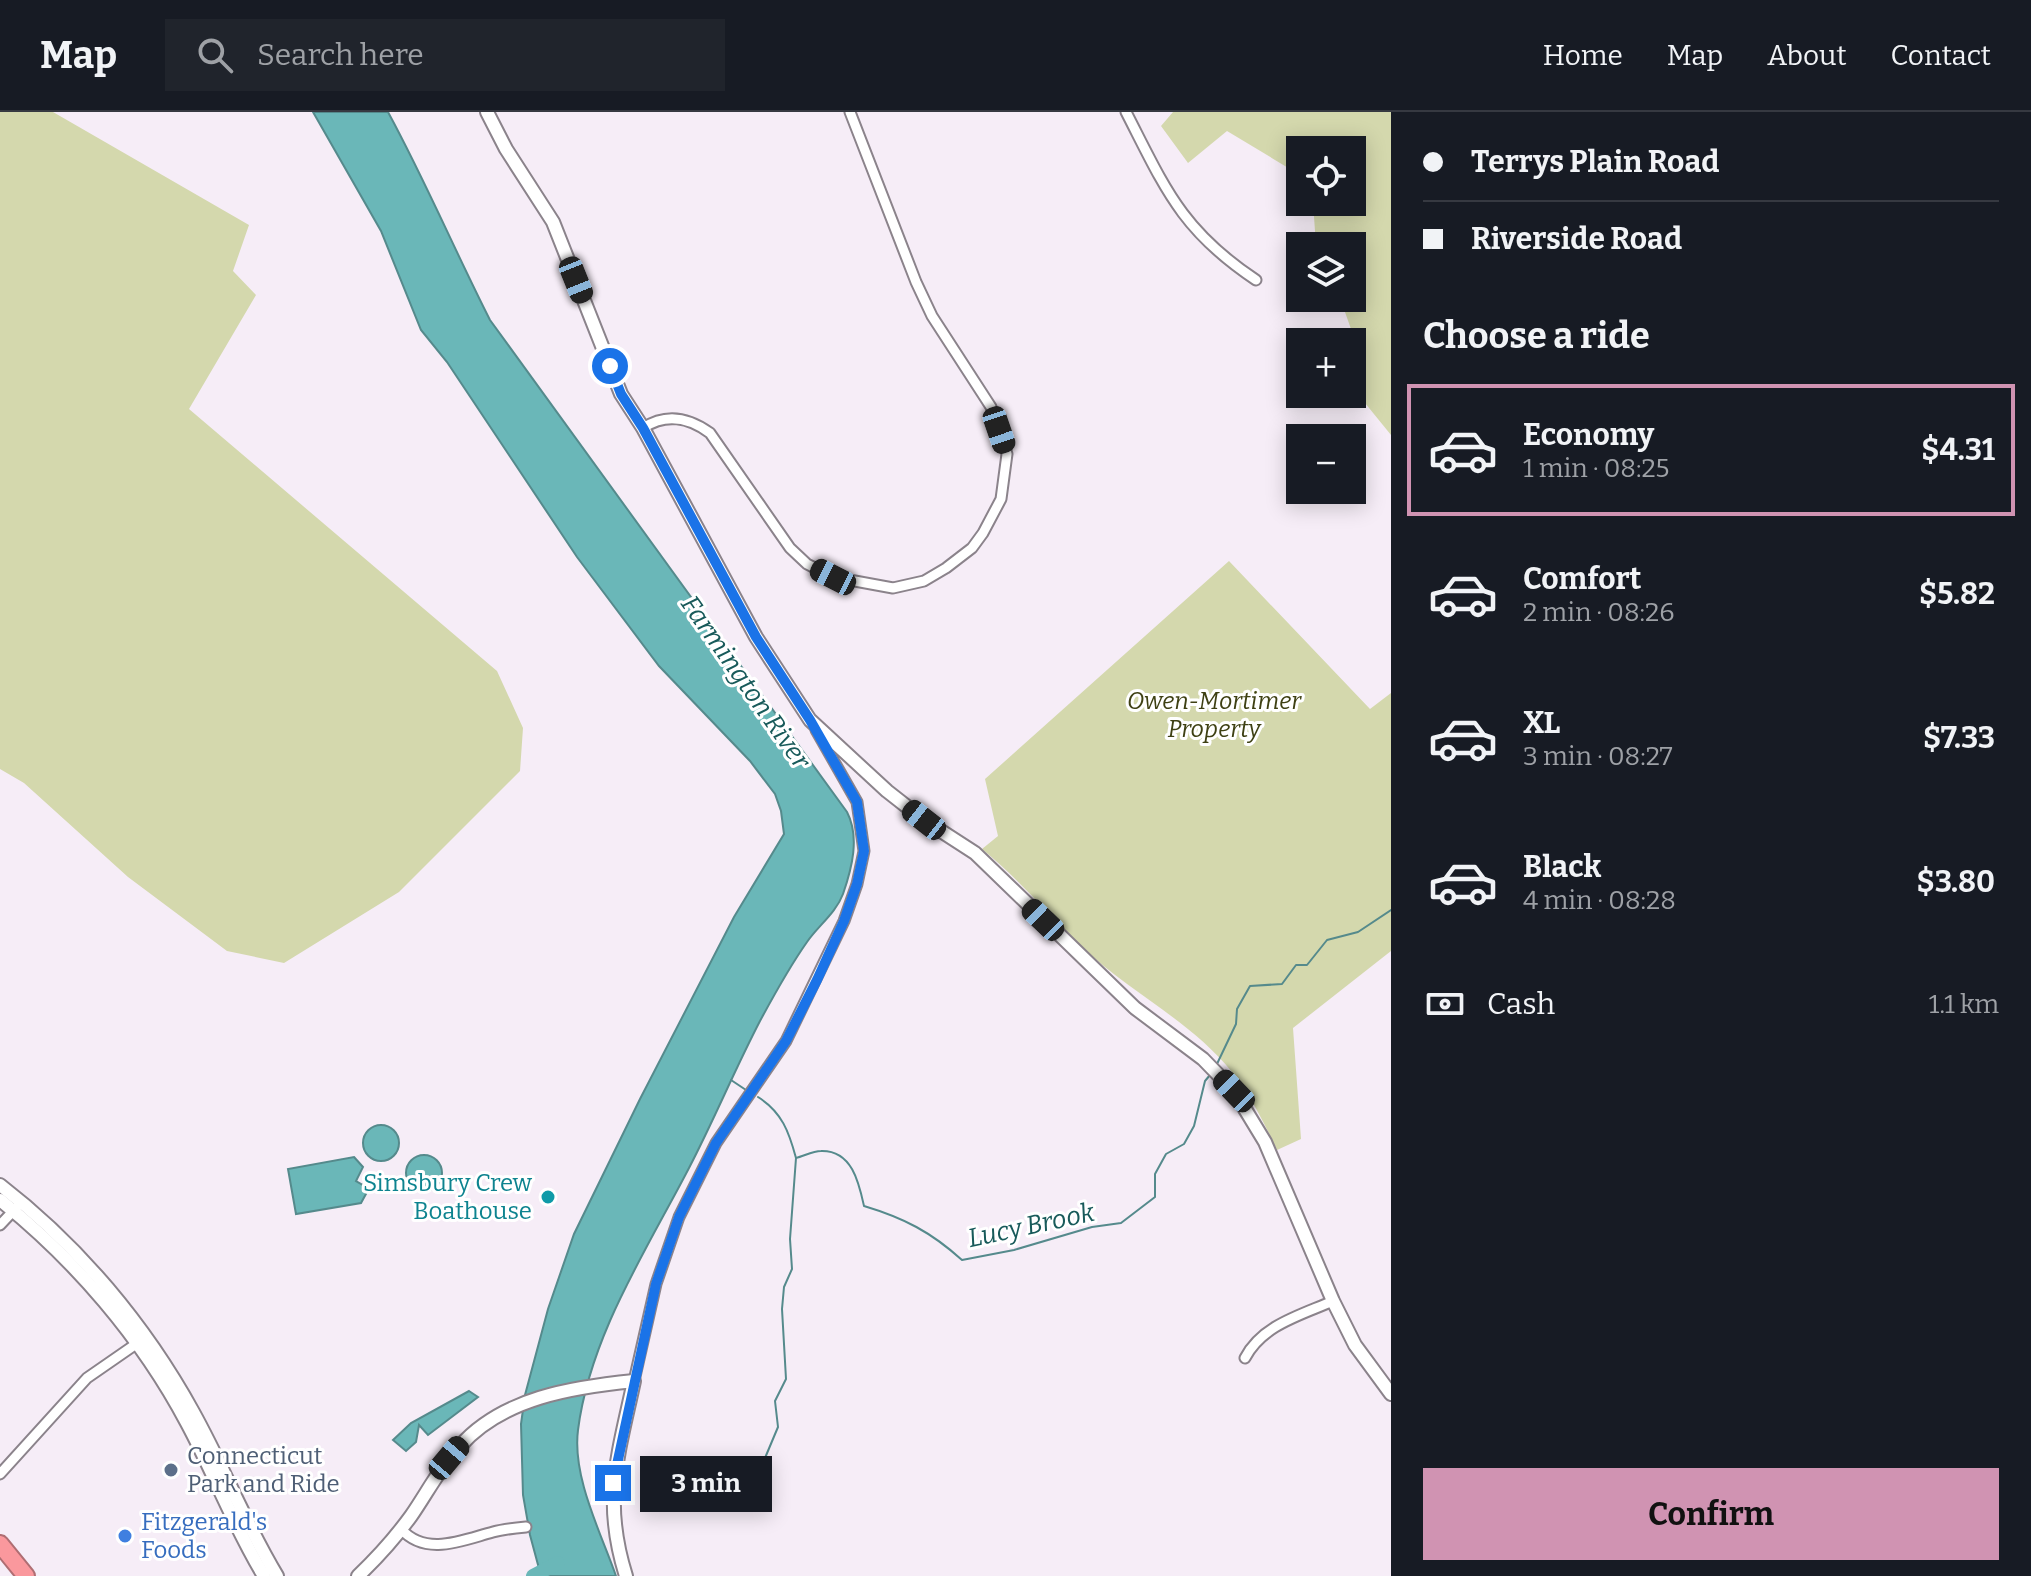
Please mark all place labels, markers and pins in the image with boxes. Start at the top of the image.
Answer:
place label: Simsbury Crew Boathouse [363,1169,533,1225]
marker: Simsbury Crew Boathouse [539,1188,557,1206]
place label: Connecticut Park and Ride [187,1442,340,1498]
marker: Connecticut Park and Ride [162,1461,180,1479]
place label: Fitzgerald's Foods [141,1508,267,1564]
marker: Fitzgerald's Foods [116,1527,134,1545]

